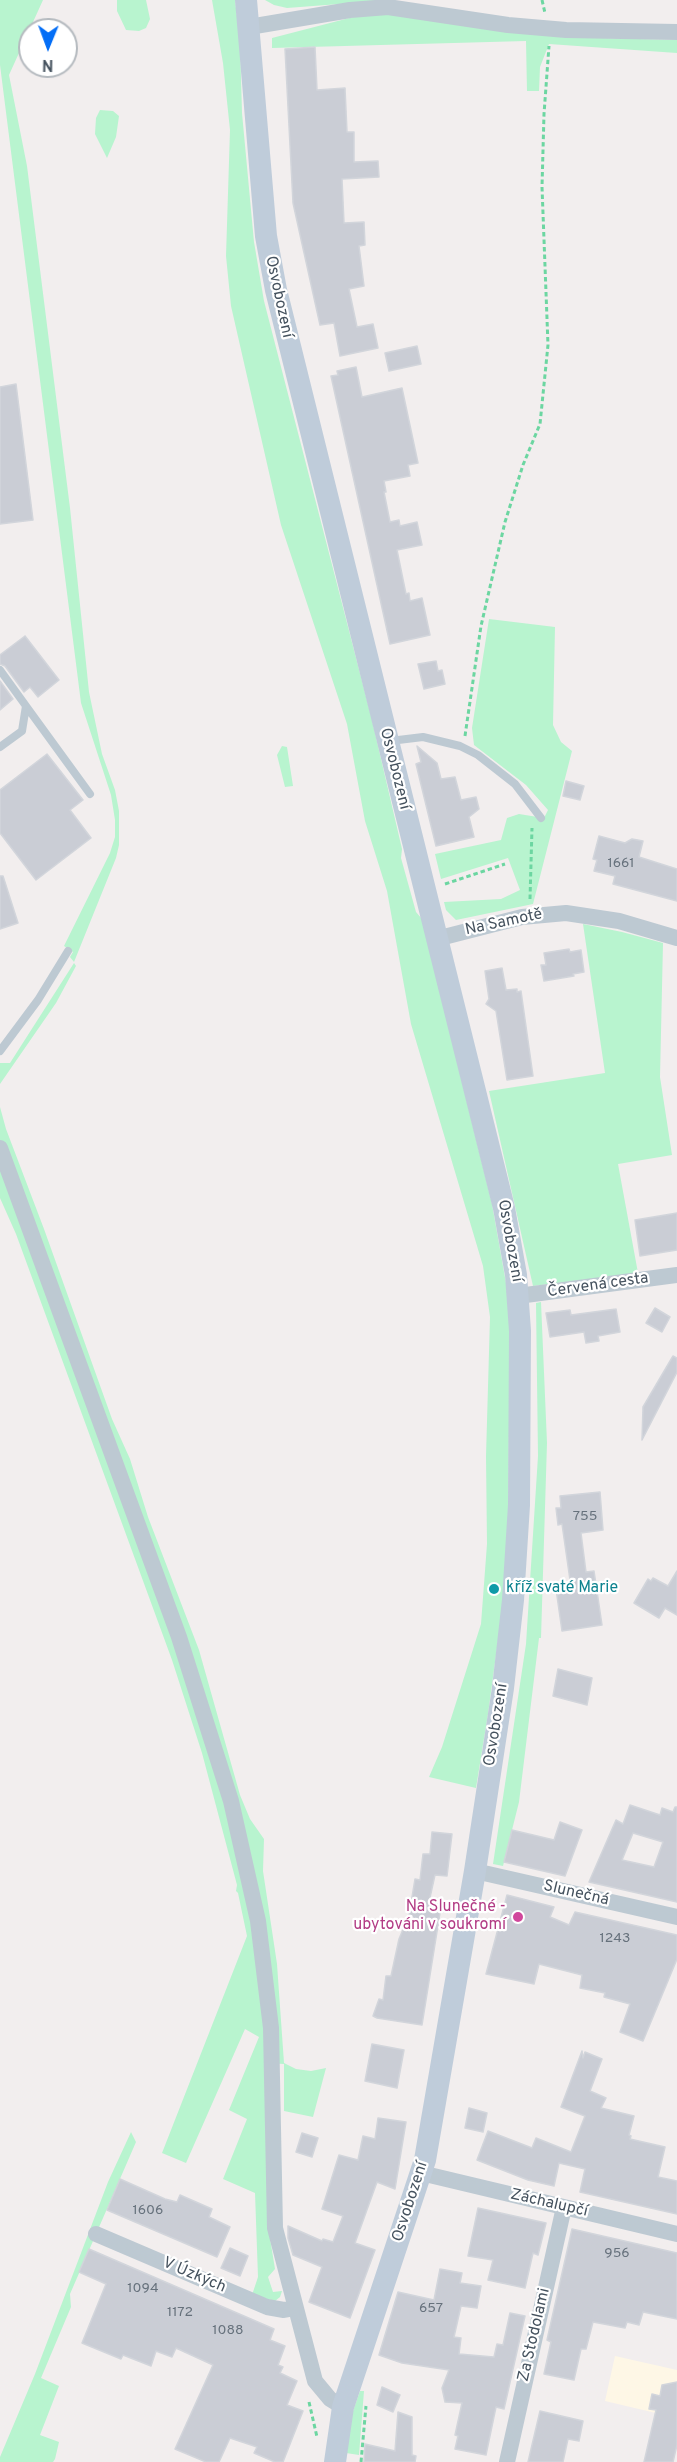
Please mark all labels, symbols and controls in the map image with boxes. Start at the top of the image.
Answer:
north arrow [18,18,78,78]
text: N [42,54,54,74]
street label: Osvobození [260,254,296,340]
street label: Osvobození [375,726,413,812]
house number: 1661 [607,856,635,872]
street label: Na Samotě [464,905,544,941]
street label: Osvobození [492,1198,526,1284]
street label: Červená cesta [546,1269,650,1303]
house number: 755 [573,1509,597,1525]
place label: kříž svaté Marie [506,1579,618,1599]
marker: kříž svaté Marie [487,1582,501,1596]
street label: Osvobození [481,1682,513,1768]
street label: Slunečná [541,1877,611,1911]
place label: Na Slunečné - ubytováni v soukromí [353,1898,506,1936]
marker: Na Slunečné - ubytováni v soukromí [511,1910,525,1924]
house number: 1243 [600,1931,630,1947]
street label: Osvobození [389,2159,433,2245]
street label: Záchalupčí [508,2186,590,2222]
house number: 1606 [133,2203,163,2219]
house number: 956 [604,2246,630,2262]
street label: V Úzkých [160,2254,228,2298]
house number: 1094 [127,2281,159,2297]
street label: Za Stodolami [515,2286,555,2384]
house number: 657 [419,2301,443,2317]
house number: 1172 [167,2305,193,2321]
house number: 1088 [212,2323,244,2339]

